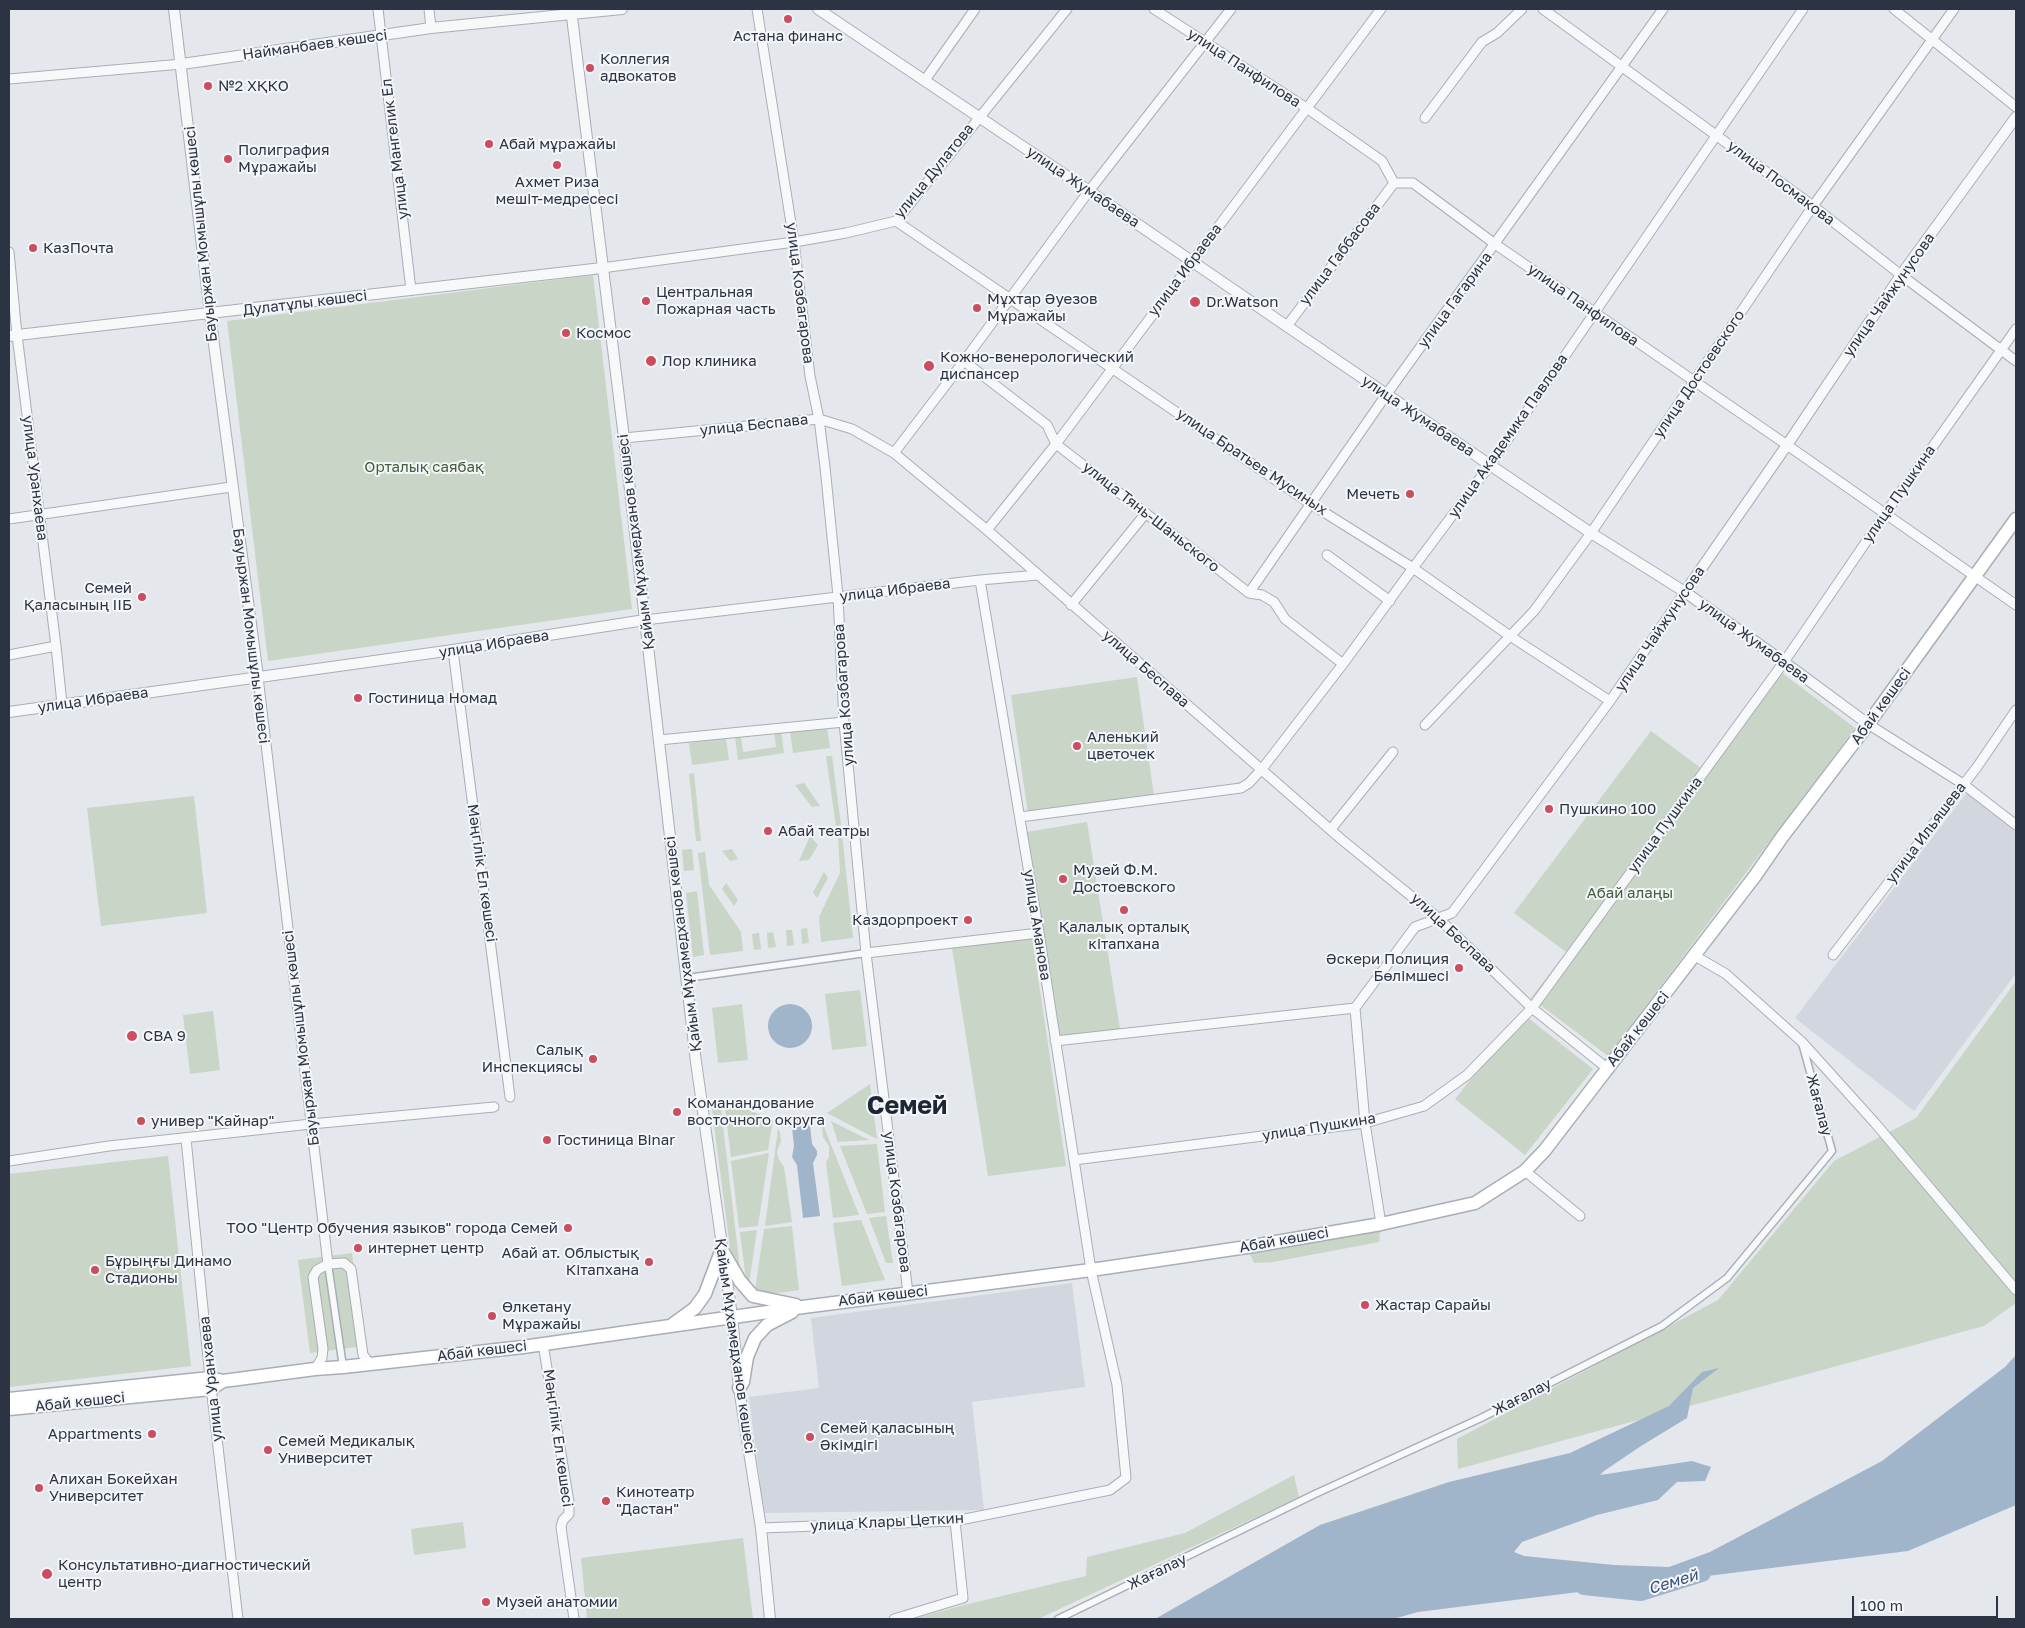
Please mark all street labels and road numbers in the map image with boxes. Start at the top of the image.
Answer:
street label: улица Панфилова [1184,25,1304,111]
street label: Найманбаев көшесі [241,26,389,64]
street label: улица Мангелик Ел [377,77,413,221]
street label: улица Дулатова [890,120,978,222]
street label: Бауыржан Момышұлы көшесі [181,125,221,343]
street label: улица Посмакова [1724,137,1838,229]
street label: улица Жумабаева [1023,143,1143,231]
street label: улица Габбасова [1296,199,1384,309]
street label: улица Ибраева [1144,220,1226,320]
street label: улица Козбагарова [782,221,818,365]
street label: улица Чайжунусова [1839,230,1939,360]
street label: улица Гагарина [1414,249,1496,351]
street label: улица Панфилова [1524,260,1642,350]
street label: Дулатұлы көшесі [242,286,368,320]
street label: улица Достоевского [1650,307,1748,441]
street label: улица Академика Павлова [1444,351,1572,521]
street label: улица Жумабаева [1358,372,1478,460]
street label: улица Братьев Мусиных [1173,405,1331,519]
street label: улица Беспава [699,410,809,440]
street label: улица Уранхаева [18,414,52,542]
street label: Қайым Мұхамедханов көшесі [614,433,658,651]
street label: улица Пушкина [1859,442,1939,546]
street label: улица Тянь-Шаньского [1079,458,1223,576]
street label: Бауыржан Момышұлы көшесі [229,527,273,745]
street label: улица Чайжунусова [1611,563,1709,695]
street label: улица Ибраева [839,574,951,606]
street label: улица Жумабаева [1695,595,1813,687]
street label: улица Козбагарова [830,623,858,767]
street label: улица Ибраева [438,626,550,662]
street label: улица Беспава [1099,626,1193,712]
street label: Абай көшесі [1847,664,1915,748]
street label: улица Ибраева [37,683,149,717]
street label: улица Пушкина [1624,773,1706,877]
street label: улица Ильяшева [1882,779,1970,887]
street label: Мәңгілік Ел көшесі [463,803,501,943]
street label: Қайым Мұхамедханов көшесі [661,835,705,1053]
street label: улица Аманова [1019,868,1055,982]
street label: улица Беспава [1407,889,1499,977]
street label: Бауыржан Момышұлы көшесі [279,929,323,1147]
street label: Абай көшесі [1603,988,1673,1070]
street label: Жағалау [1802,1072,1836,1138]
street label: улица Пушкина [1261,1109,1377,1145]
street label: улица Козбагарова [879,1130,915,1274]
street label: Абай көшесі [1238,1223,1330,1257]
street label: Қайым Мұхамедханов көшесі [711,1237,759,1455]
street label: Абай көшесі [837,1282,929,1310]
street label: улица Уранхаева [195,1315,227,1443]
street label: Абай көшесі [436,1337,528,1365]
street label: Мәңгілік Ел көшесі [539,1368,577,1508]
street label: Жағалау [1490,1375,1554,1419]
street label: Абай көшесі [34,1388,126,1416]
street label: улица Клары Цеткин [810,1509,964,1535]
street label: Жағалау [1124,1550,1190,1594]

